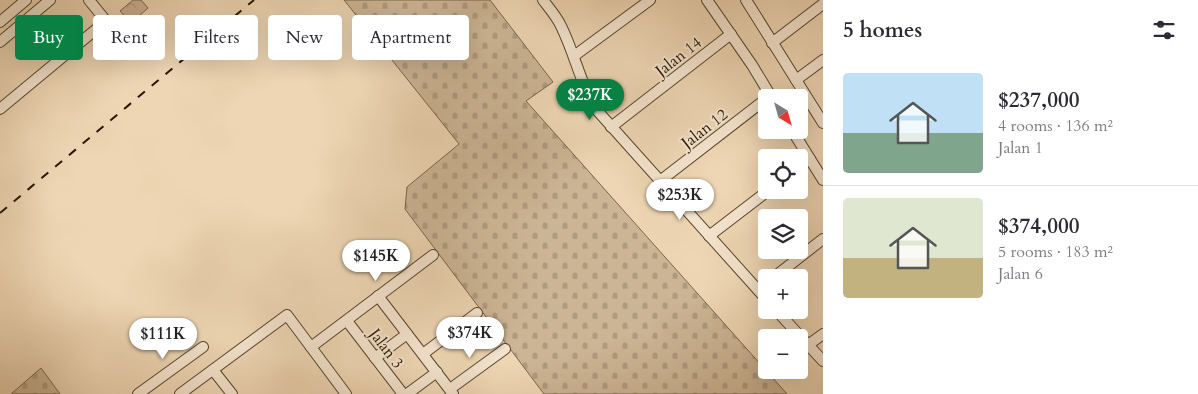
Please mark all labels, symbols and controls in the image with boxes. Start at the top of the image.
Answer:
chip: Buy [15,15,83,60]
chip: Rent [93,15,165,60]
chip: Filters [175,15,258,60]
chip: New [268,15,342,60]
chip: Apartment [352,15,469,60]
text: 5 homes [843,16,922,45]
icon: filters [1150,16,1178,44]
street label: Jalan 14 [649,32,706,83]
pin: $237K [555,78,625,121]
text: $237K [567,84,613,106]
text: $237,000 [998,86,1079,115]
north arrow [758,89,808,139]
map controls [758,89,808,379]
icon: home [883,93,943,153]
street label: Jalan 12 [675,104,732,155]
text: 4 rooms · 136 m² [998,115,1113,137]
text: Jalan 1 [998,137,1043,159]
button: locate [758,149,808,199]
pin: $253K [645,178,715,221]
text: $253K [657,184,703,206]
button: layers [758,209,808,259]
text: $374,000 [998,212,1079,241]
icon: home [883,218,943,278]
pin: $145K [341,240,411,282]
text: 5 rooms · 183 m² [998,241,1113,263]
text: $145K [353,245,399,267]
text: Jalan 6 [998,263,1043,285]
button: + [758,269,808,319]
pin: $374K [435,316,505,359]
pin: $111K [128,318,198,360]
street label: Jalan 3 [363,322,408,373]
text: $374K [447,322,493,344]
text: $111K [140,323,186,345]
button: − [758,329,808,379]

